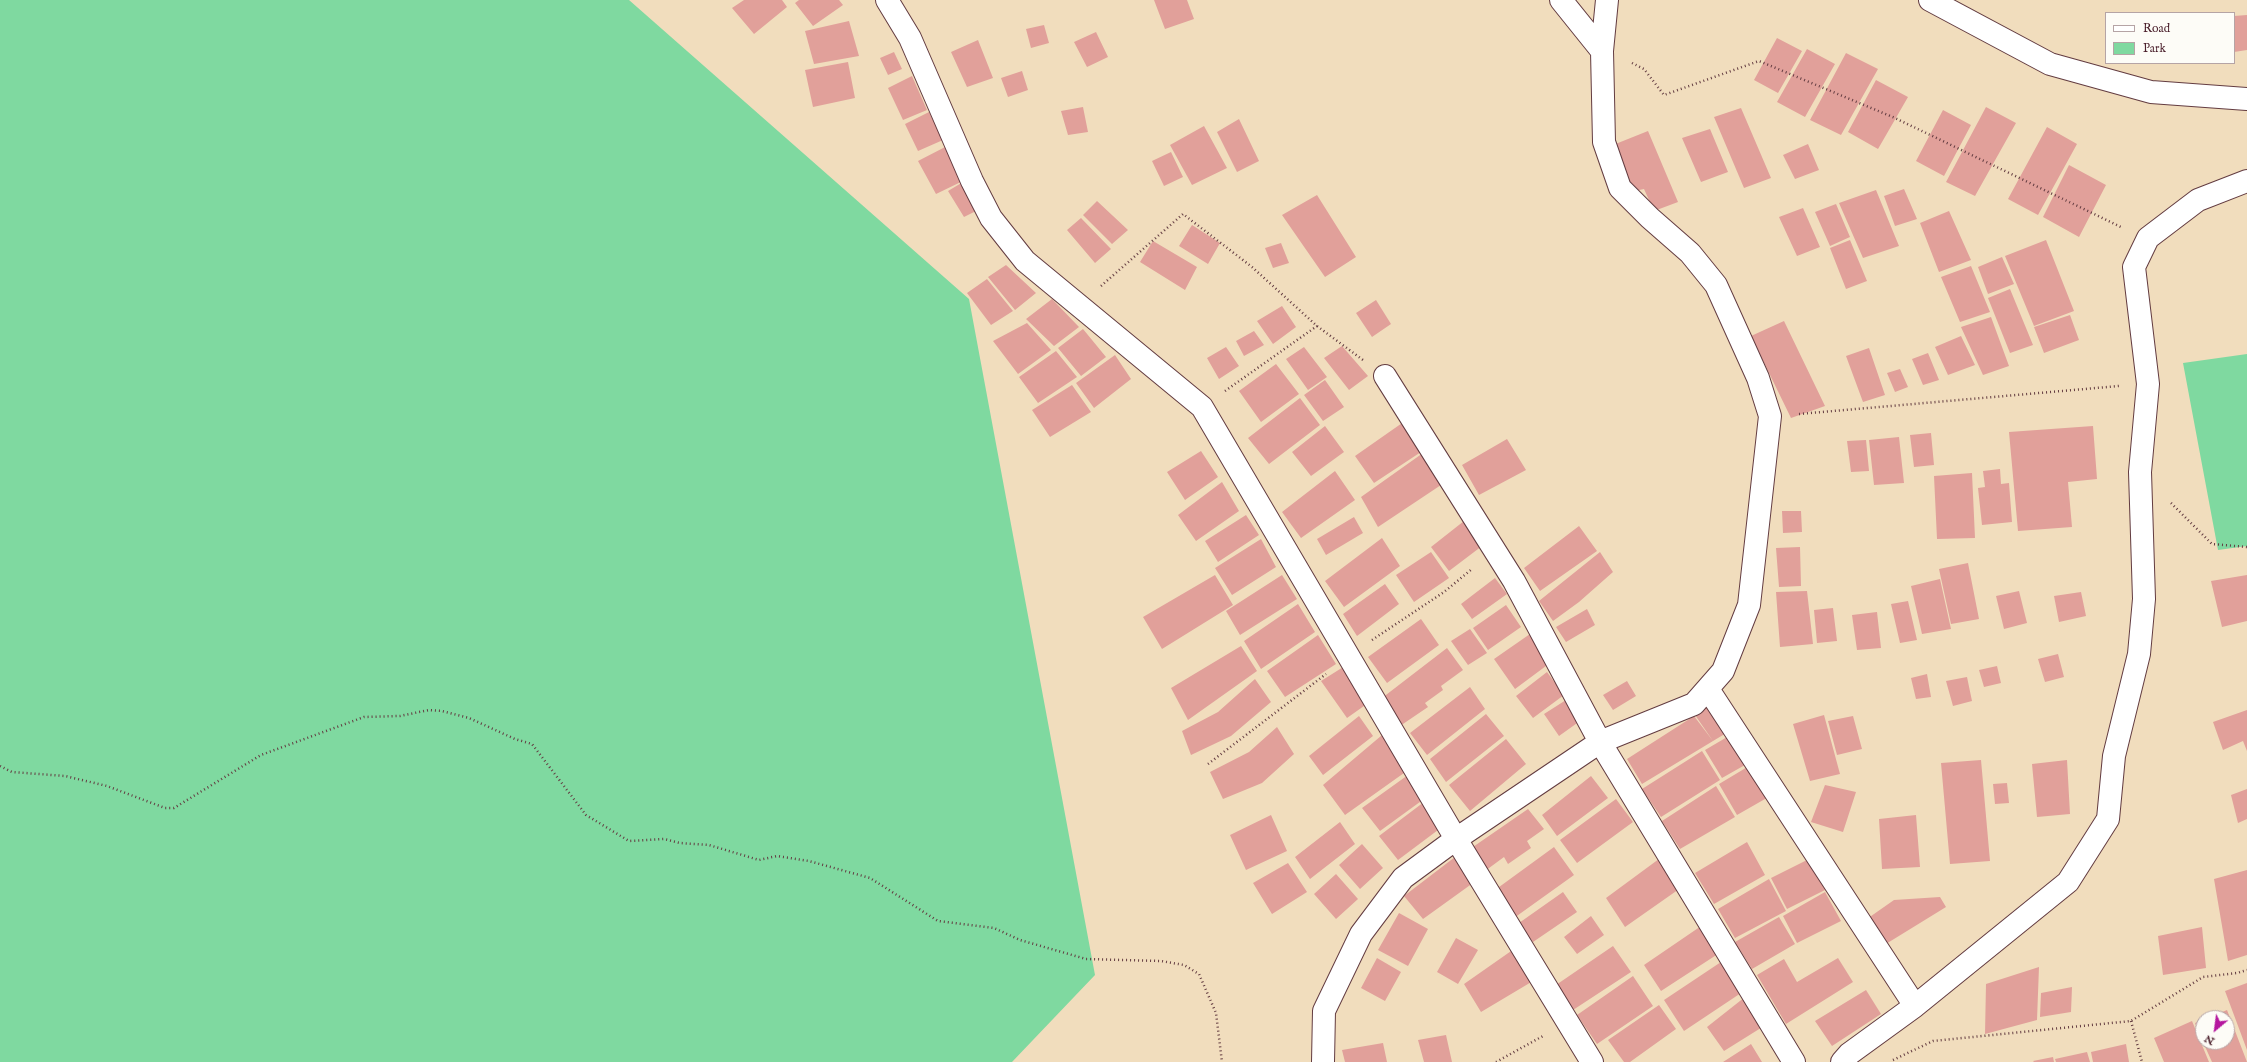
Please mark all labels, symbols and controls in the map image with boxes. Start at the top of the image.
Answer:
legend [2105,12,2235,64]
text: Road [2143,21,2170,36]
text: Park [2143,41,2166,56]
north arrow [2195,1010,2235,1050]
text: N [2202,1031,2217,1048]

